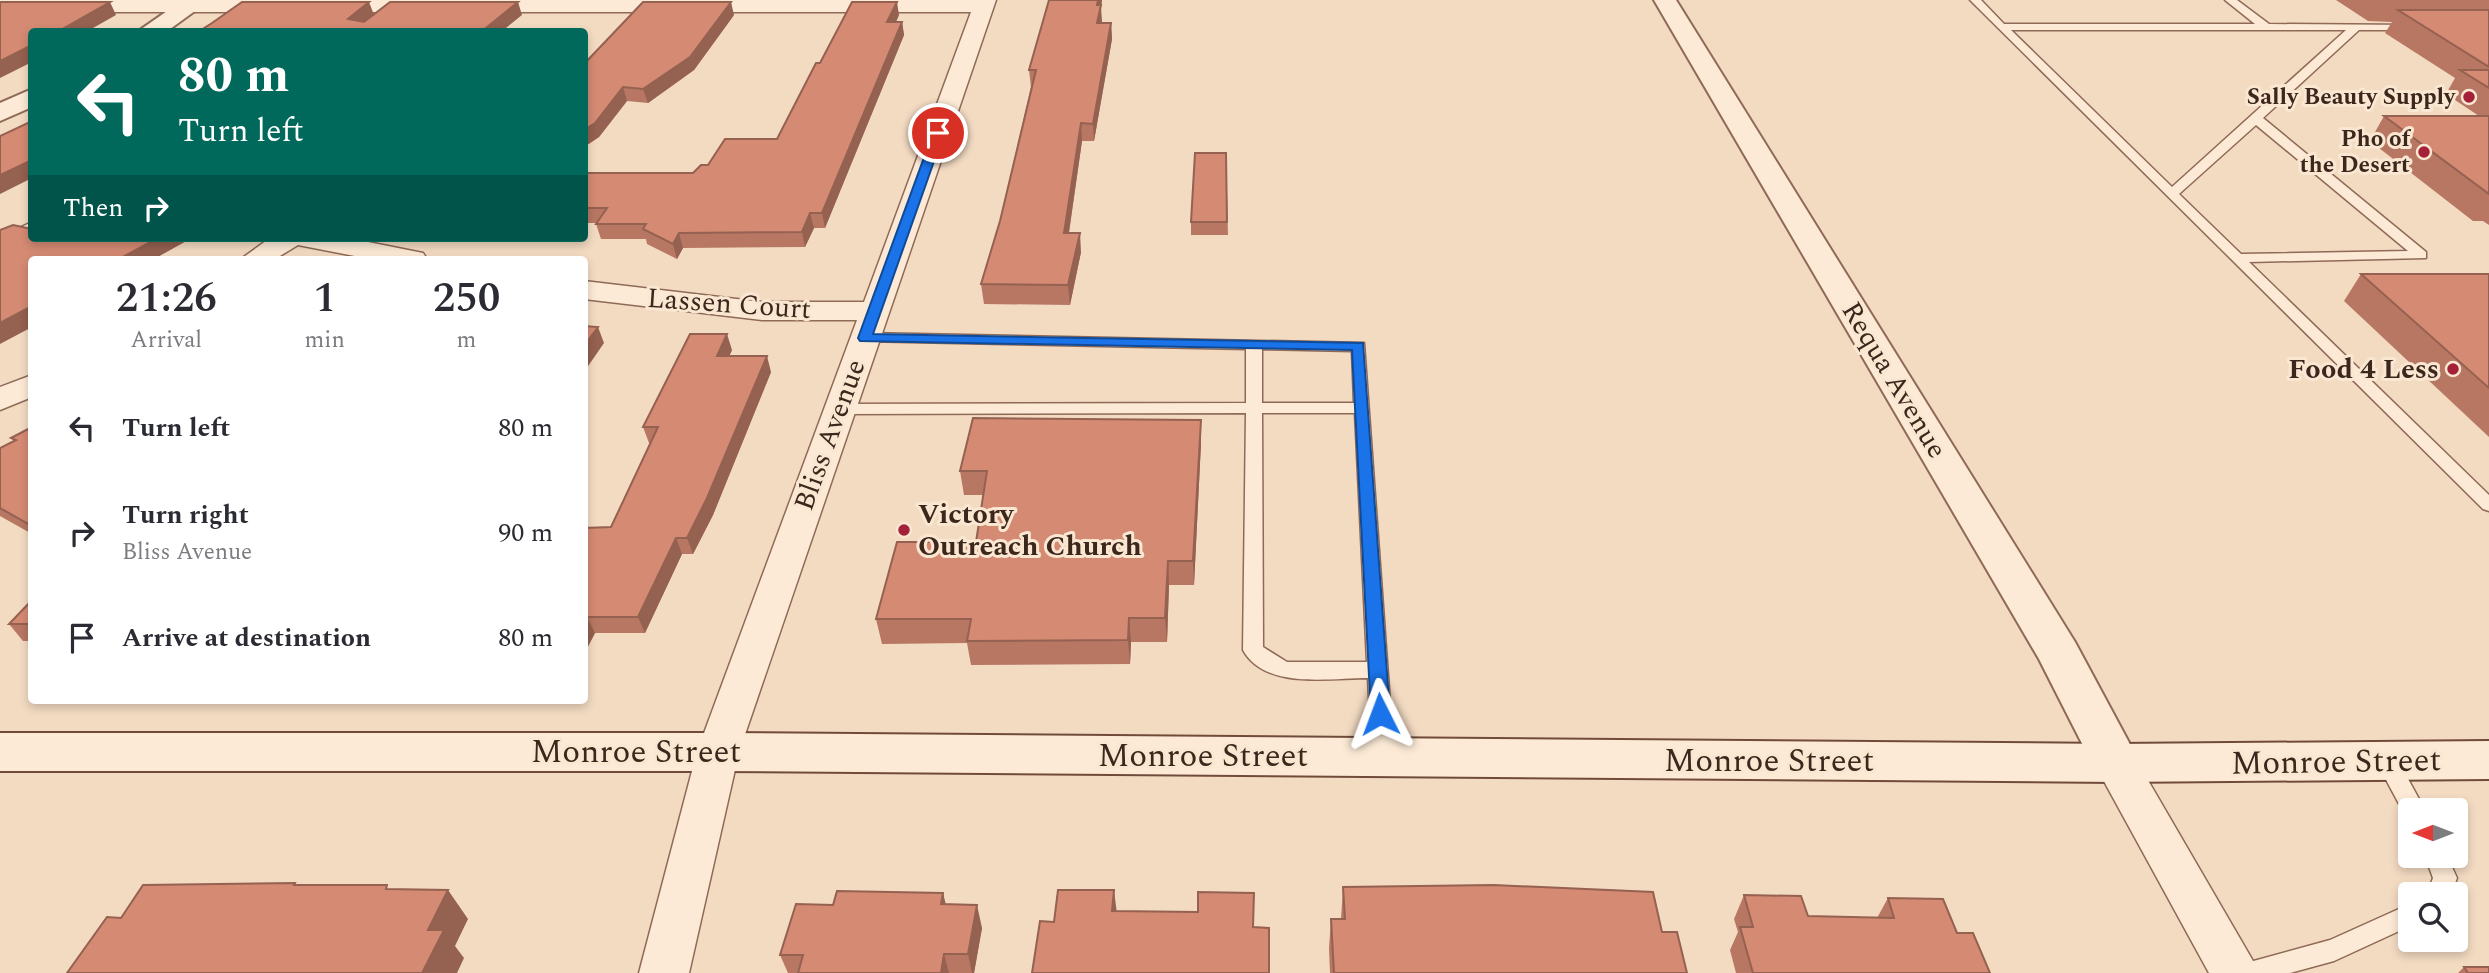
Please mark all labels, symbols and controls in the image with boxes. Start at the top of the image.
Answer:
text: 80 m [178,39,289,114]
icon: left [63,56,154,147]
place label: Sally Beauty Supply [2247,80,2456,115]
marker: Sally Beauty Supply [2461,89,2477,105]
pin [908,103,968,163]
text: Turn left [178,107,304,156]
icon: arrive [919,114,957,152]
place label: Pho of the Desert [2300,122,2411,183]
marker: Pho of the Desert [2416,144,2432,160]
text: Then [63,188,123,228]
icon: right [137,189,175,227]
text: 21:26 [116,267,217,330]
text: 1 [313,267,336,330]
text: 250 [433,267,500,330]
street label: Lassen Court [646,277,813,331]
street label: Requa Avenue [1830,293,1958,467]
text: Arrival [130,323,202,358]
text: min [305,323,345,358]
text: m [457,323,476,358]
place label: Food 4 Less [2288,348,2439,391]
street label: Bliss Avenue [783,353,877,517]
marker: Food 4 Less [2445,361,2461,377]
text: Turn left [122,408,230,448]
text: 80 m [498,408,553,448]
icon: left [63,409,101,447]
place label: Victory Outreach Church [918,493,1142,568]
text: Turn right [122,495,249,535]
text: 90 m [498,513,553,553]
icon: right [63,514,101,552]
marker: Victory Outreach Church [896,522,912,538]
text: Bliss Avenue [122,535,252,570]
text: Arrive at destination [122,618,371,658]
text: 80 m [498,618,553,658]
icon: arrive [63,619,101,657]
position arrow [1343,677,1417,751]
street label: Monroe Street [531,727,741,777]
street label: Monroe Street [1098,731,1308,781]
street label: Monroe Street [2230,735,2442,789]
street label: Monroe Street [1664,736,1874,786]
north arrow [2398,798,2468,868]
map controls [2398,798,2468,952]
button: search [2398,882,2468,952]

